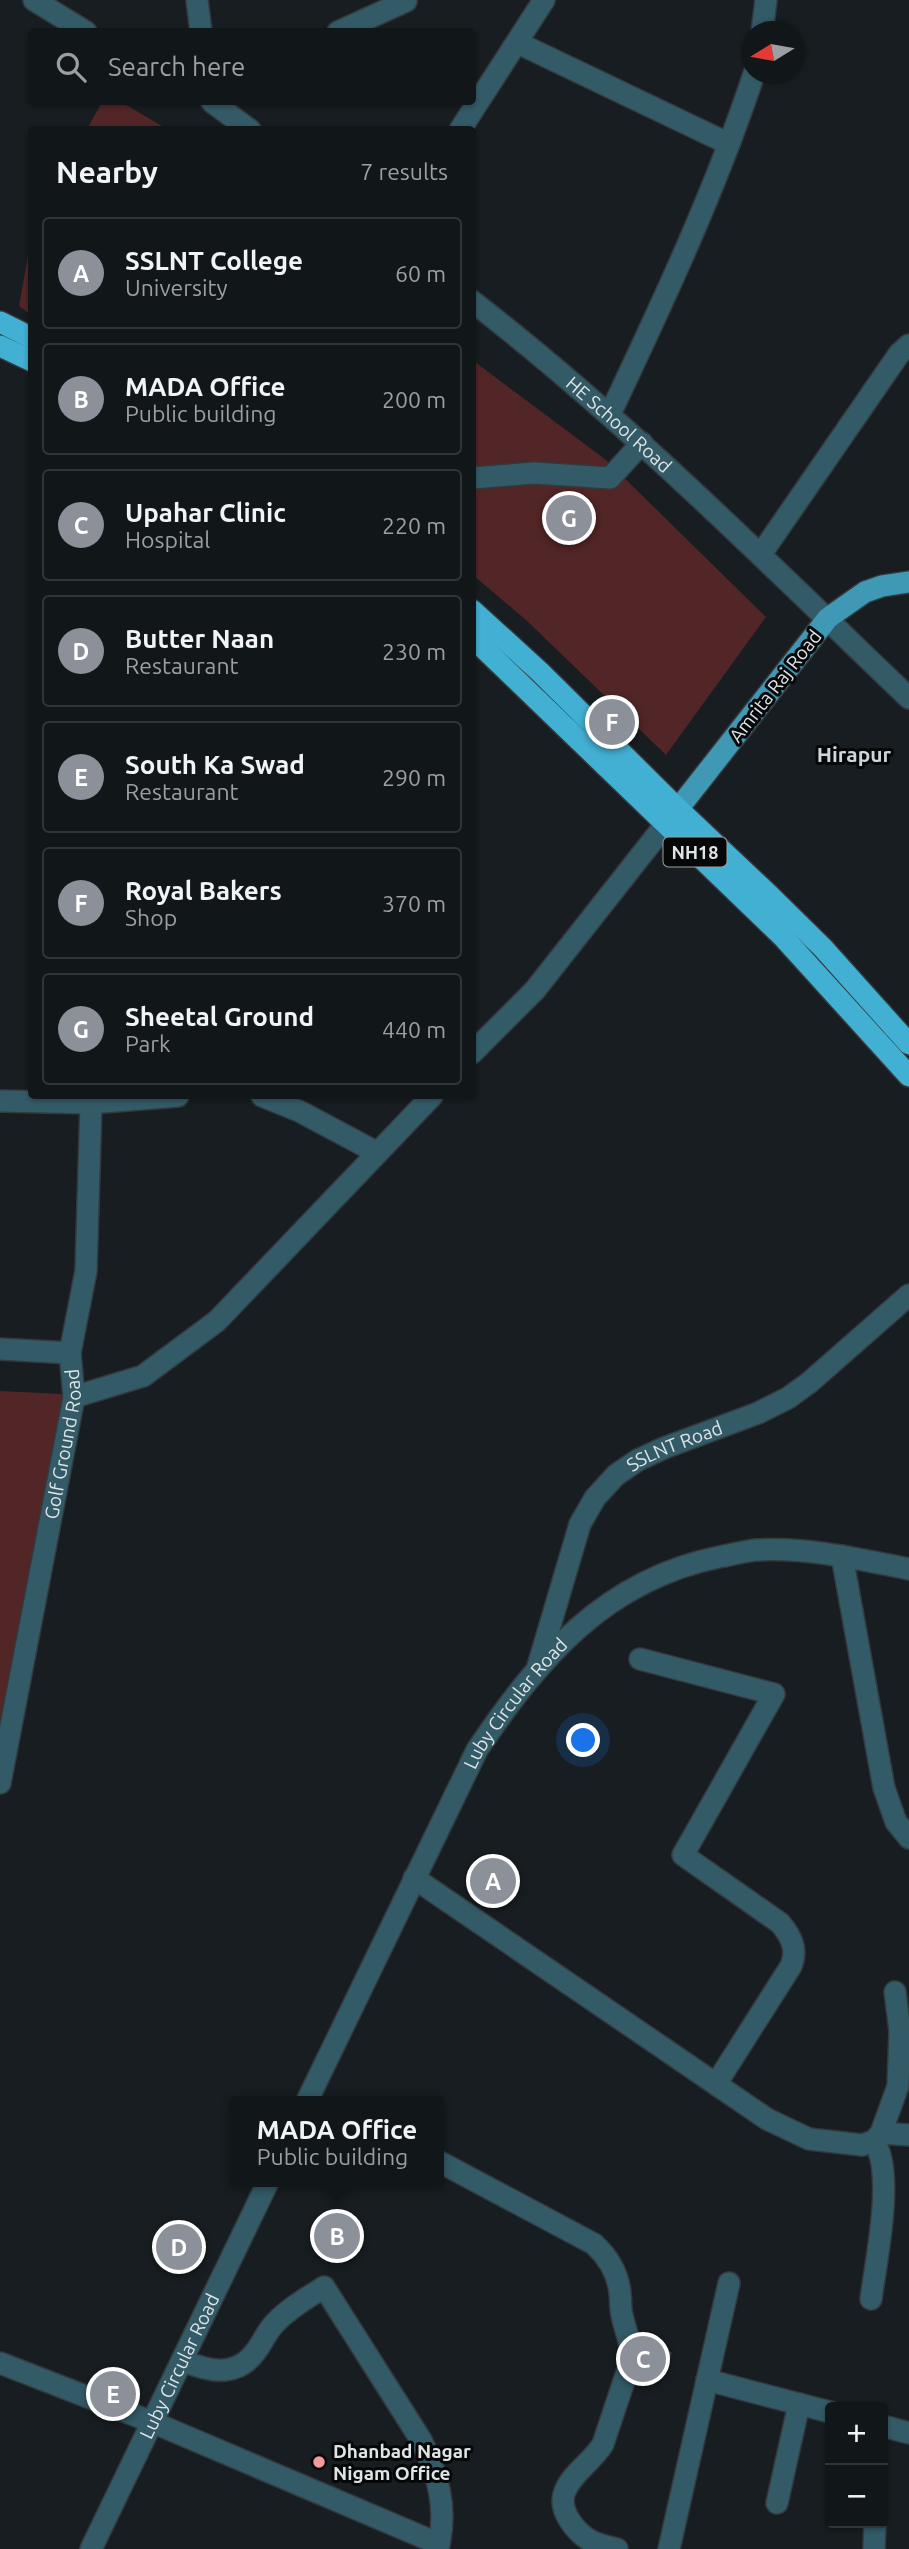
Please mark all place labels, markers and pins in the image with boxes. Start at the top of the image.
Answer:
pin: G [546,492,592,544]
pin: F [589,696,635,748]
pin: A [470,1855,516,1907]
pin: B [314,2210,360,2262]
pin: D [156,2221,202,2273]
pin: C [620,2333,666,2385]
pin: E [90,2368,136,2420]
place label: Dhanbad Nagar Nigam Office [333,2440,471,2484]
marker: Dhanbad Nagar Nigam Office [311,2454,327,2470]

